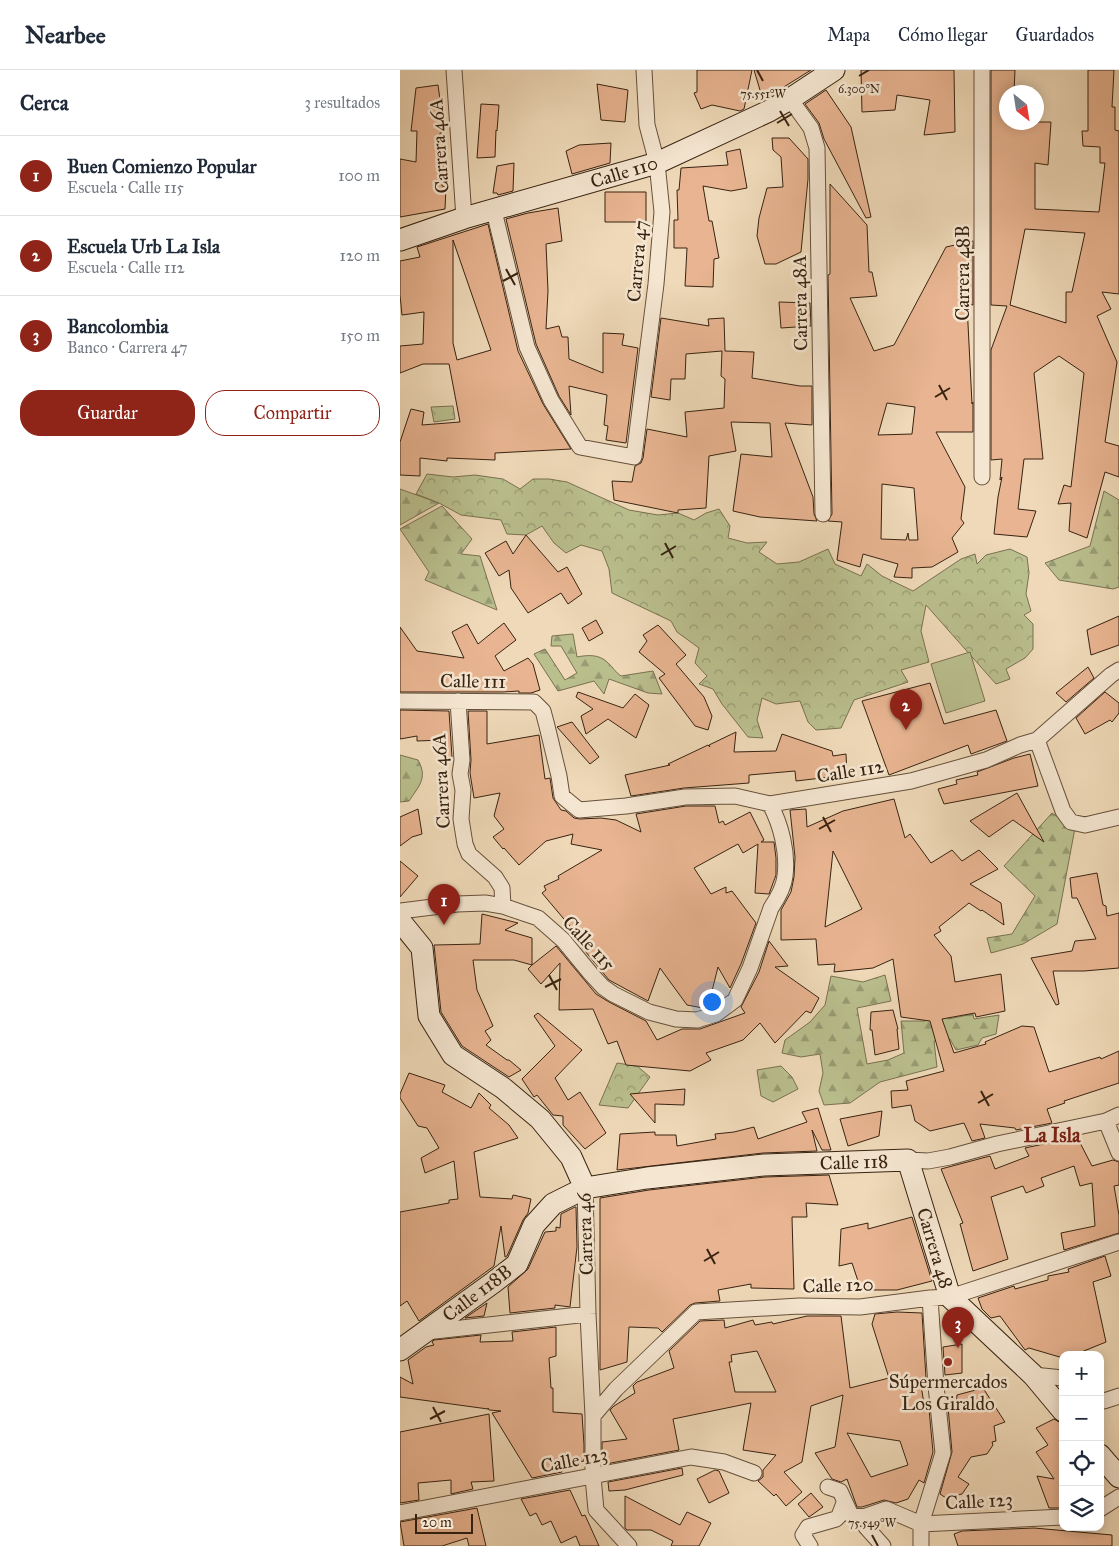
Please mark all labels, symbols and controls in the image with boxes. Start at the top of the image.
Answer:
text: Nearbee [25,20,106,50]
text: Mapa [827,24,870,46]
text: Cómo llegar [898,24,988,46]
text: Guardados [1016,24,1094,46]
text: 6.300°N [838,82,880,96]
north arrow [999,85,1044,130]
text: 75.551°W [740,87,786,101]
text: Cerca [20,90,69,116]
text: 3 resultados [305,93,380,112]
street label: Carrera 46A [424,97,454,194]
street label: Calle 110 [588,151,660,193]
text: Buen Comienzo Popular [67,155,257,178]
text: 1 [33,166,39,185]
text: 100 m [338,166,380,185]
text: Escuela · Calle 115 [67,178,184,197]
street label: Carrera 47 [622,219,652,303]
street label: Carrera 48B [951,225,974,321]
text: Escuela Urb La Isla [67,235,220,258]
text: 2 [32,246,40,265]
text: 120 m [340,246,380,265]
street label: Carrera 48A [788,255,812,351]
text: Escuela · Calle 112 [67,258,185,277]
text: Bancolombia [67,315,169,338]
text: 3 [33,326,39,345]
text: 150 m [340,326,380,345]
text: Banco · Carrera 47 [67,338,188,357]
button: Guardar [20,390,195,436]
button: Compartir [205,390,380,436]
street label: Calle 111 [440,669,506,693]
pin: 2 [890,689,922,730]
street label: Carrera 46A [427,733,455,829]
street label: Calle 112 [815,754,886,788]
pin: 1 [428,884,460,925]
street label: Calle 115 [558,911,620,975]
your location [699,989,725,1015]
district label: La Isla [1023,1123,1081,1147]
street label: Calle 118 [819,1149,889,1175]
street label: Carrera 46 [572,1191,598,1276]
street label: Carrera 48 [912,1205,958,1291]
street label: Calle 118B [438,1259,516,1327]
street label: Calle 120 [802,1272,874,1298]
pin: 3 [942,1307,974,1348]
map controls [1059,1351,1104,1531]
button: + [1059,1351,1104,1396]
marker: Súpermercados Los Giraldo [942,1356,954,1368]
place label: Súpermercados Los Giraldo [889,1370,1007,1415]
button: − [1059,1396,1104,1441]
button: locate [1059,1441,1104,1486]
street label: Calle 123 [539,1442,609,1478]
button: layers [1059,1486,1104,1531]
street label: Calle 123 [945,1488,1013,1514]
scale bar [415,1511,472,1534]
text: 20 m [422,1514,452,1531]
text: 75.549°W [848,1516,897,1530]

